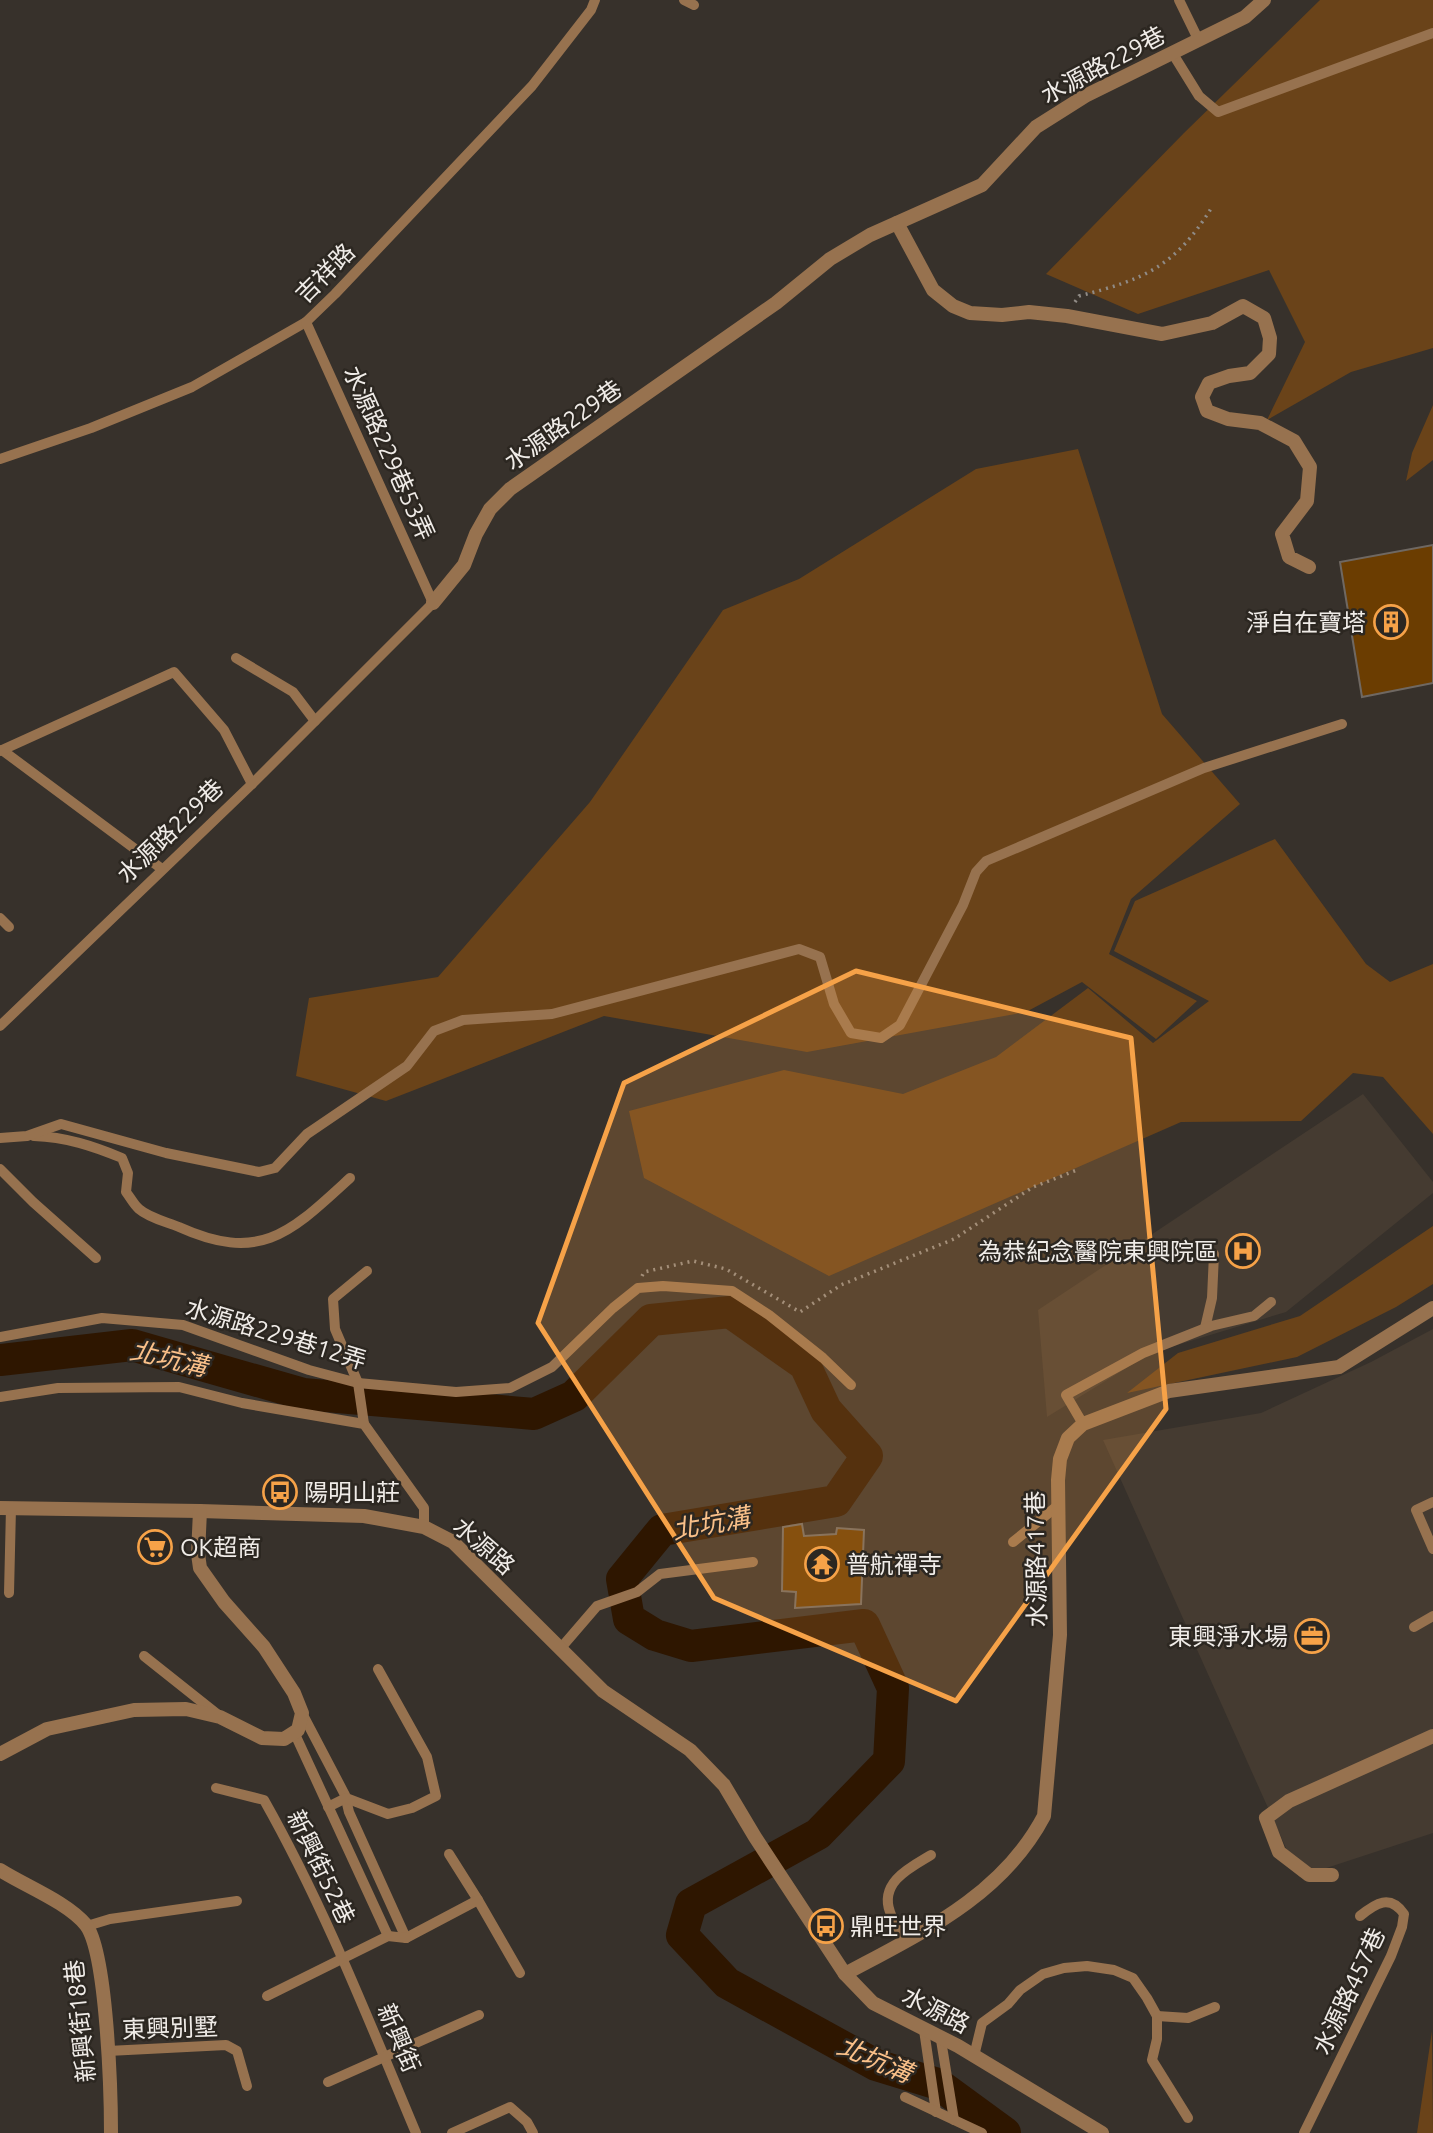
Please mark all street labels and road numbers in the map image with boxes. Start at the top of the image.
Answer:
street label: 水源路229巷 [1036,21,1170,109]
street label: 吉祥路 [290,238,360,308]
street label: 水源路229巷53弄 [338,362,440,544]
street label: 水源路229巷 [499,375,627,475]
street label: 水源路229巷 [111,774,229,888]
street label: 水源路229巷12弄 [182,1294,370,1374]
street label: 水源路417巷 [1021,1490,1051,1628]
street label: 水源路 [448,1512,520,1580]
street label: 新興街52巷 [282,1806,360,1928]
street label: 水源路457巷 [1308,1923,1390,2059]
street label: 新興街18巷 [60,1958,100,2084]
street label: 水源路 [898,1982,974,2038]
street label: 新興街 [373,2000,425,2076]
street label: 東興別墅 [122,2013,218,2043]

